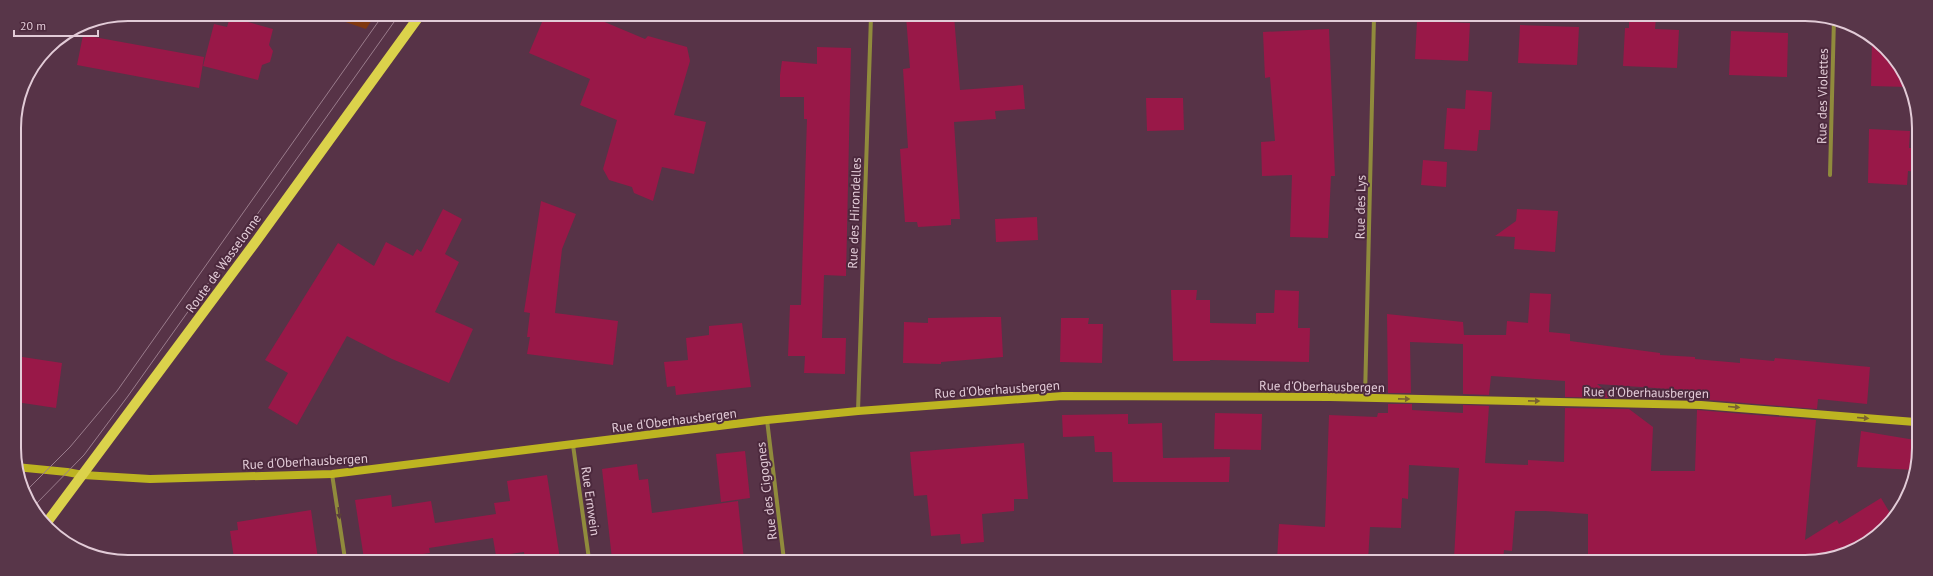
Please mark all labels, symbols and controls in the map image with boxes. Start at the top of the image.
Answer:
scale bar [14,12,98,38]
text: 20 m [20,18,46,33]
street label: Rue des Violettes [1813,48,1832,144]
street label: Rue des Hirondelles [844,157,865,269]
street label: Rue des Lys [1351,175,1370,239]
street label: Route de Wasselonne [182,211,265,316]
street label: Rue d'Oberhausbergen [934,377,1060,402]
street label: Rue d'Oberhausbergen [1259,377,1385,396]
street label: Rue d'Oberhausbergen [1583,383,1709,402]
one-way arrow [1398,396,1411,402]
one-way arrow [1528,398,1541,404]
street label: Rue d'Oberhausbergen [611,404,737,437]
one-way arrow [1728,404,1740,411]
one-way arrow [1857,414,1869,421]
street label: Rue des Cigognes [752,441,781,541]
street label: Rue d'Oberhausbergen [242,450,368,473]
street label: Rue Ernwein [577,465,604,537]
one-way arrow [336,507,342,519]

